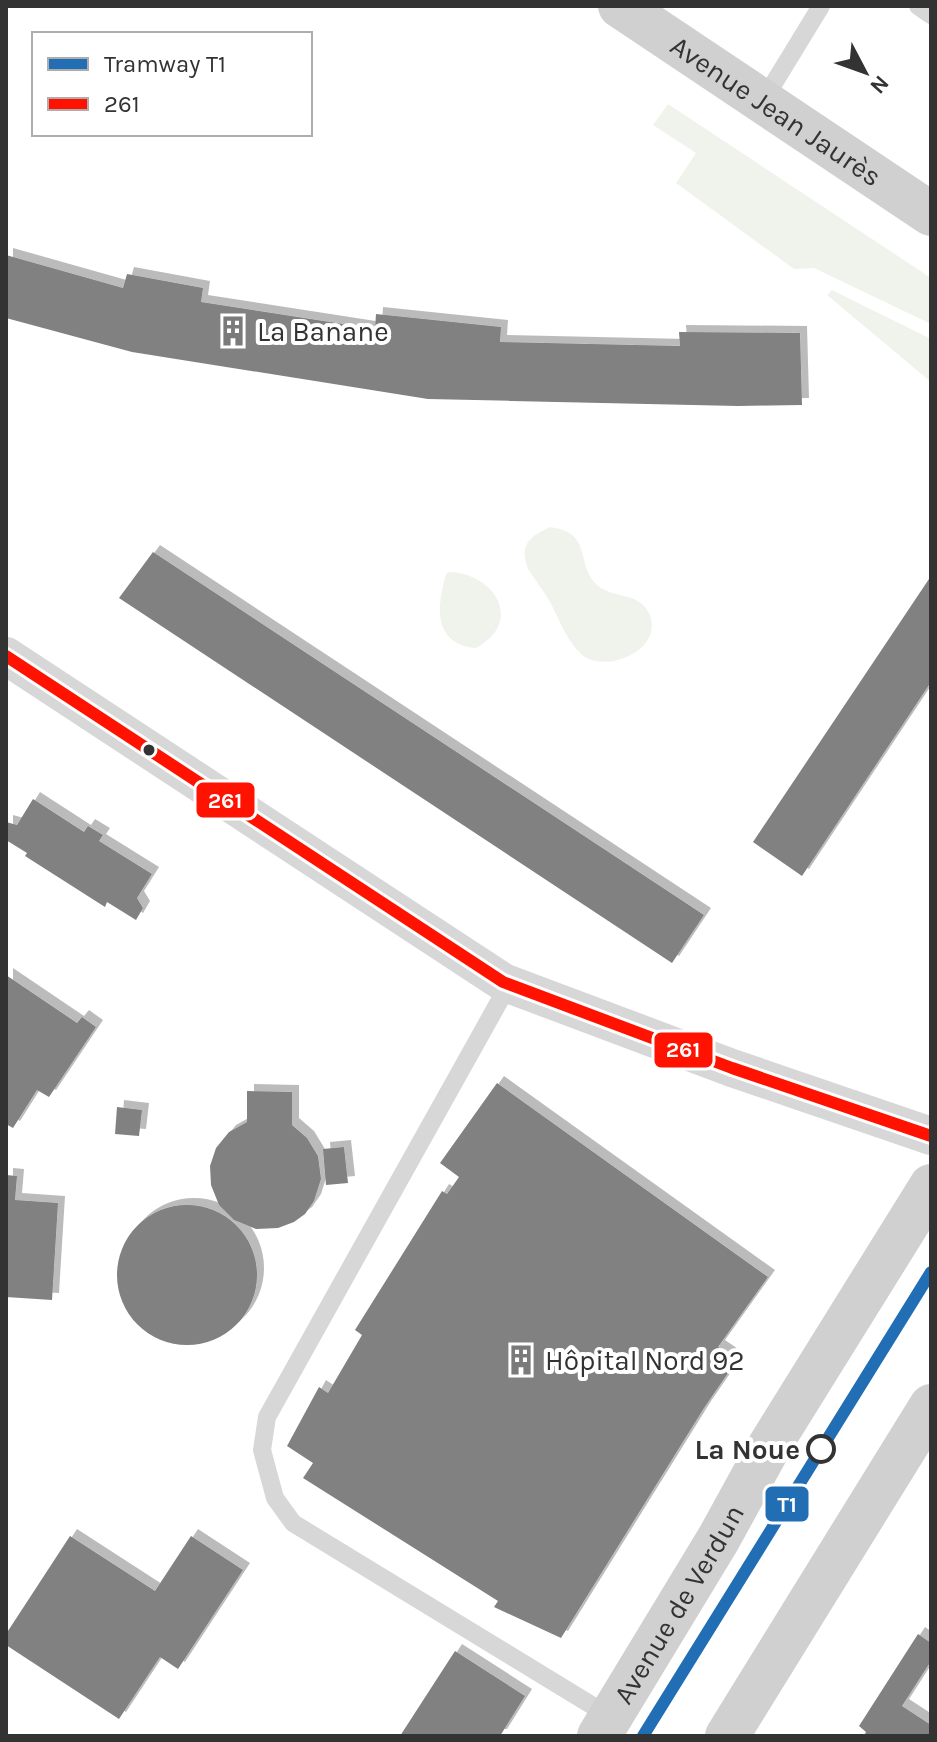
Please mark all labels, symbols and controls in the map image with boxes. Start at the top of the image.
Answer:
street label: Avenue Jean Jaurès [664,29,888,193]
legend [32,32,312,136]
north arrow [825,32,905,112]
text: Tramway T1 [104,50,226,78]
text: N [864,70,894,99]
text: 261 [104,90,140,118]
building icon: La Banane [216,314,250,348]
place label: La Banane [257,315,389,348]
unlabelled marker [141,742,157,758]
line badge: 261 [195,781,256,819]
text: 261 [208,788,242,814]
line badge: 261 [653,1031,714,1069]
text: 261 [666,1037,700,1063]
building icon: Hôpital Nord 92 [504,1343,538,1377]
place label: Hôpital Nord 92 [545,1344,744,1377]
place label: La Noue [694,1433,800,1466]
marker: La Noue [807,1435,835,1463]
line badge: T1 [764,1485,810,1523]
text: T1 [777,1492,797,1518]
street label: Avenue de Verdun [606,1499,751,1710]

